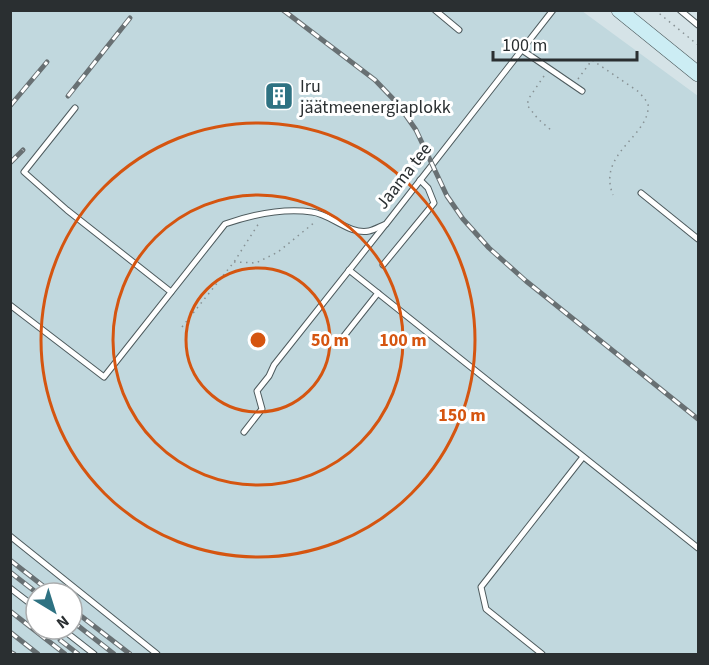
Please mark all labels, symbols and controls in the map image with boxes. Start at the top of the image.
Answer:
scale bar [493,24,637,62]
text: 100 m [502,33,547,58]
place label: Iru jäätmeenergiaplokk [299,74,451,120]
building icon: Iru jäätmeenergiaplokk [263,80,295,112]
street label: Jaama tee [370,137,438,214]
text: 50 m [311,328,349,353]
text: 100 m [379,328,427,353]
centre of rings [248,330,268,350]
text: 150 m [438,403,486,428]
north arrow [24,581,84,641]
text: N [52,610,74,634]

